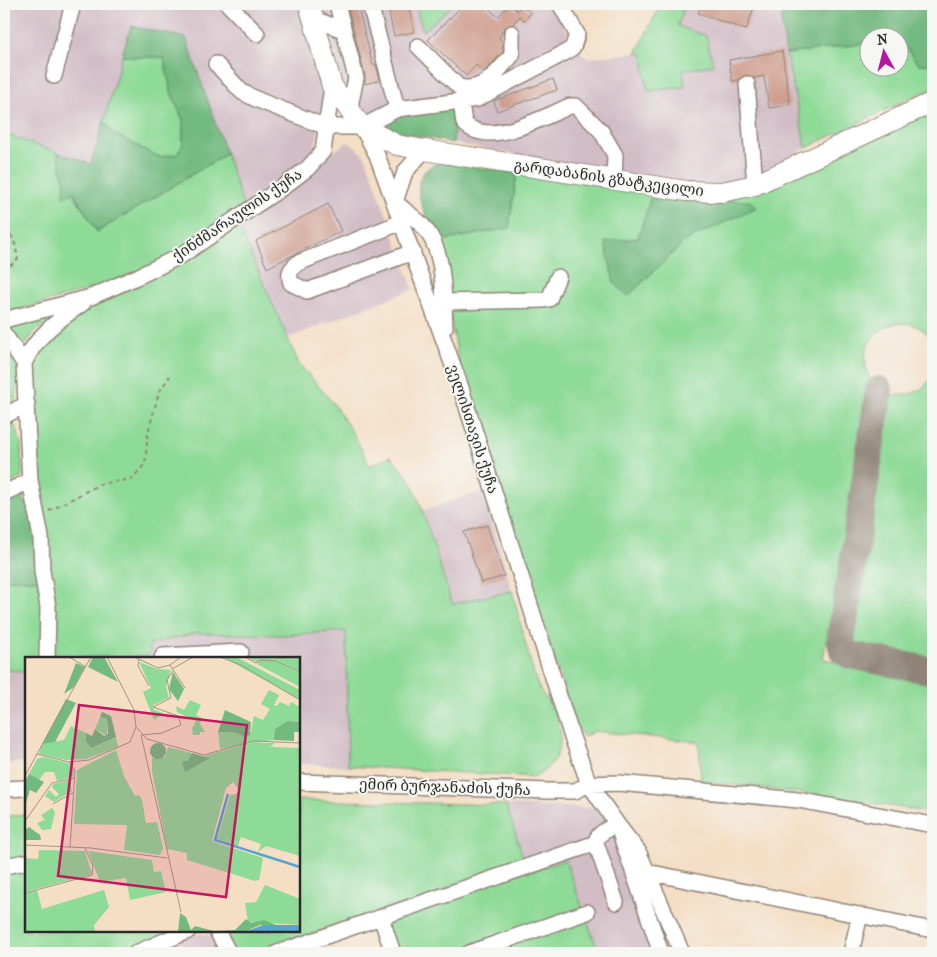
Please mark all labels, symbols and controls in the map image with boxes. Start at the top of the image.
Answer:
north arrow [860,28,910,78]
text: N [876,30,889,49]
street label: გარდაბანის გზატკეცილი [513,156,705,200]
street label: ქინძმარაულის ქუჩა [169,165,305,265]
street label: ველისთავის ქუჩა [444,362,502,496]
inset map [25,657,300,932]
street label: ემირ ბურჯანაძის ქუჩა [359,775,531,799]

